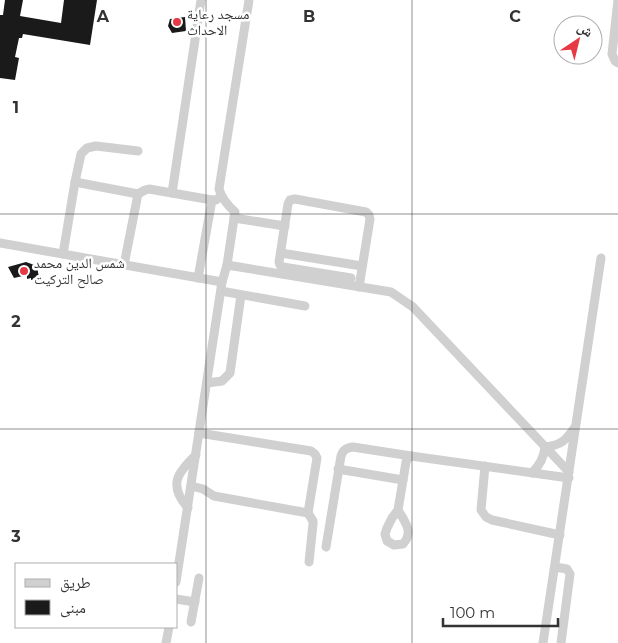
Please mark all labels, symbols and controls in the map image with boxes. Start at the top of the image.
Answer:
place label: مسجد رعاية الاحداث [187,5,249,39]
text: A [96,7,110,26]
text: B [303,7,315,26]
text: C [509,7,521,26]
north arrow [553,15,603,65]
marker: مسجد رعاية الاحداث [171,16,183,28]
text: ش [574,18,597,41]
text: 1 [13,98,19,117]
place label: شمس الدين محمد صالح التركيت [34,254,125,289]
marker: شمس الدين محمد صالح التركيت [18,265,30,277]
text: 2 [11,312,21,331]
text: 3 [10,527,21,546]
legend [15,563,178,628]
text: طريق [60,573,91,593]
scale bar [443,596,558,628]
text: مبنى [60,598,86,618]
text: 100 m [450,603,495,622]

